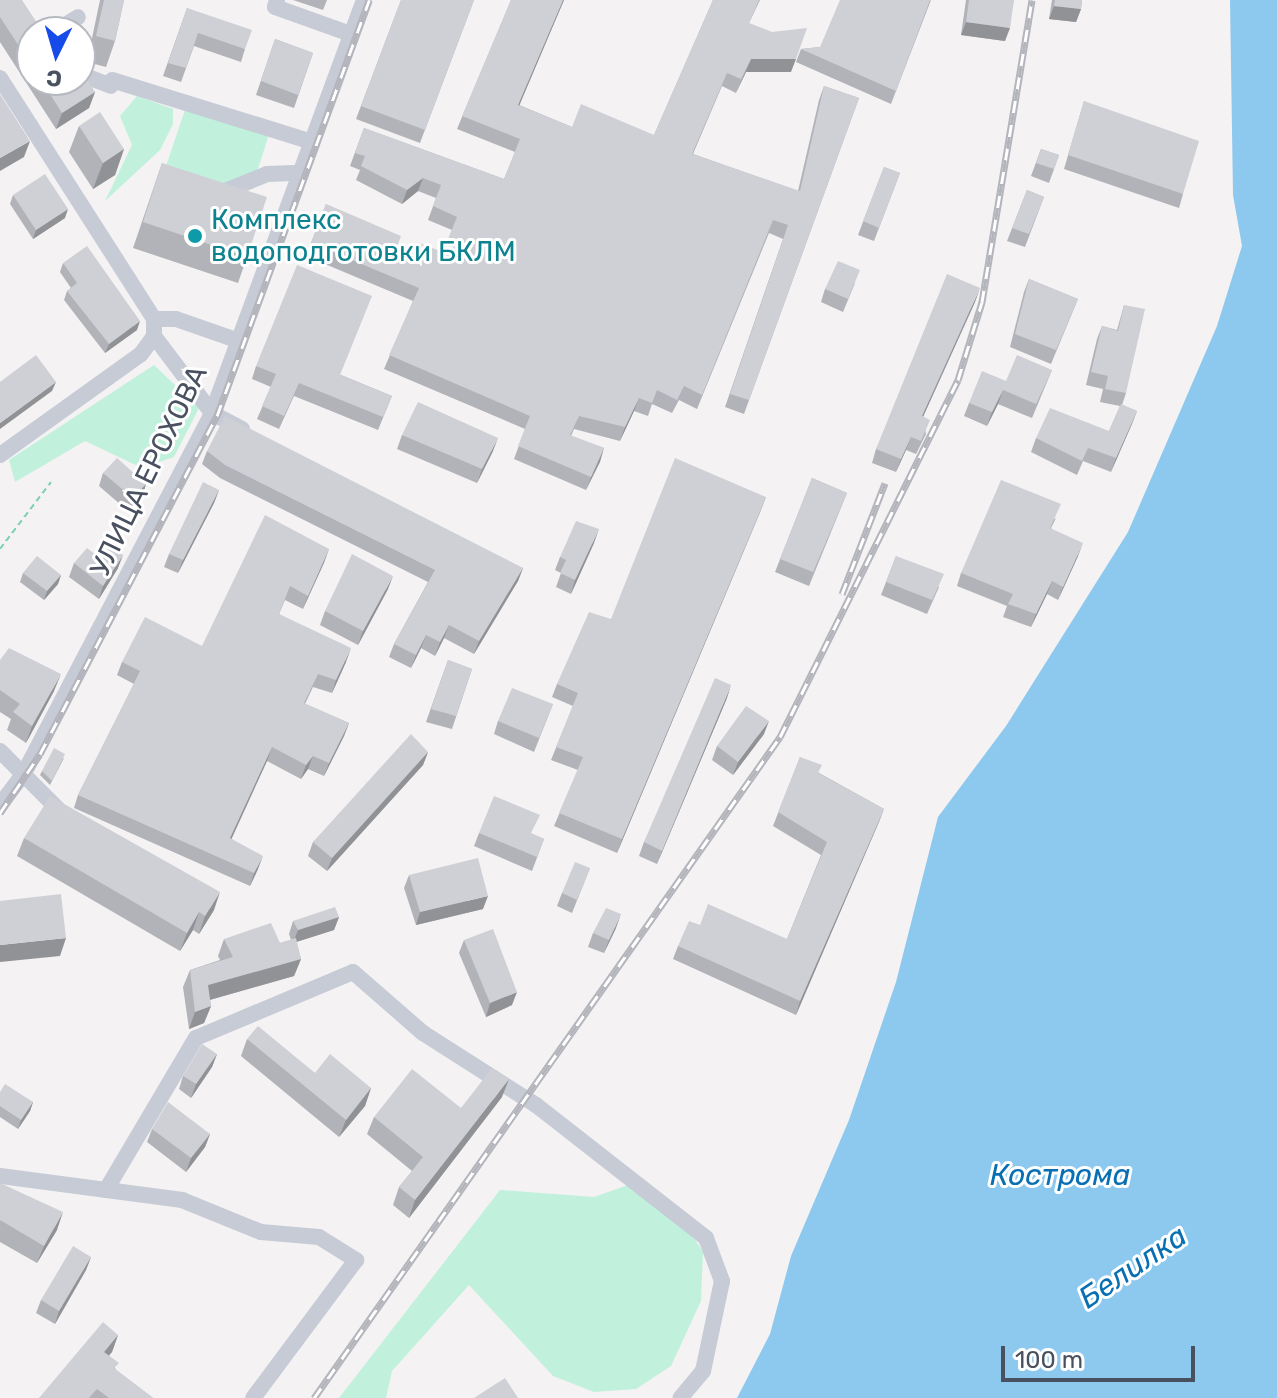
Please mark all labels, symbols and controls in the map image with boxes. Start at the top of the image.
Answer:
north arrow [16,16,96,96]
text: С [45,64,63,93]
place label: Комплекс водоподготовки БКЛМ [211,203,516,269]
marker: Комплекс водоподготовки БКЛМ [186,227,204,245]
street label: УЛИЦА ЕРОХОВА [83,360,215,582]
water label: Кострома [990,1157,1130,1193]
water label: Белилка [1072,1218,1194,1316]
scale bar [1005,1330,1199,1380]
text: 100 m [1015,1346,1083,1374]

